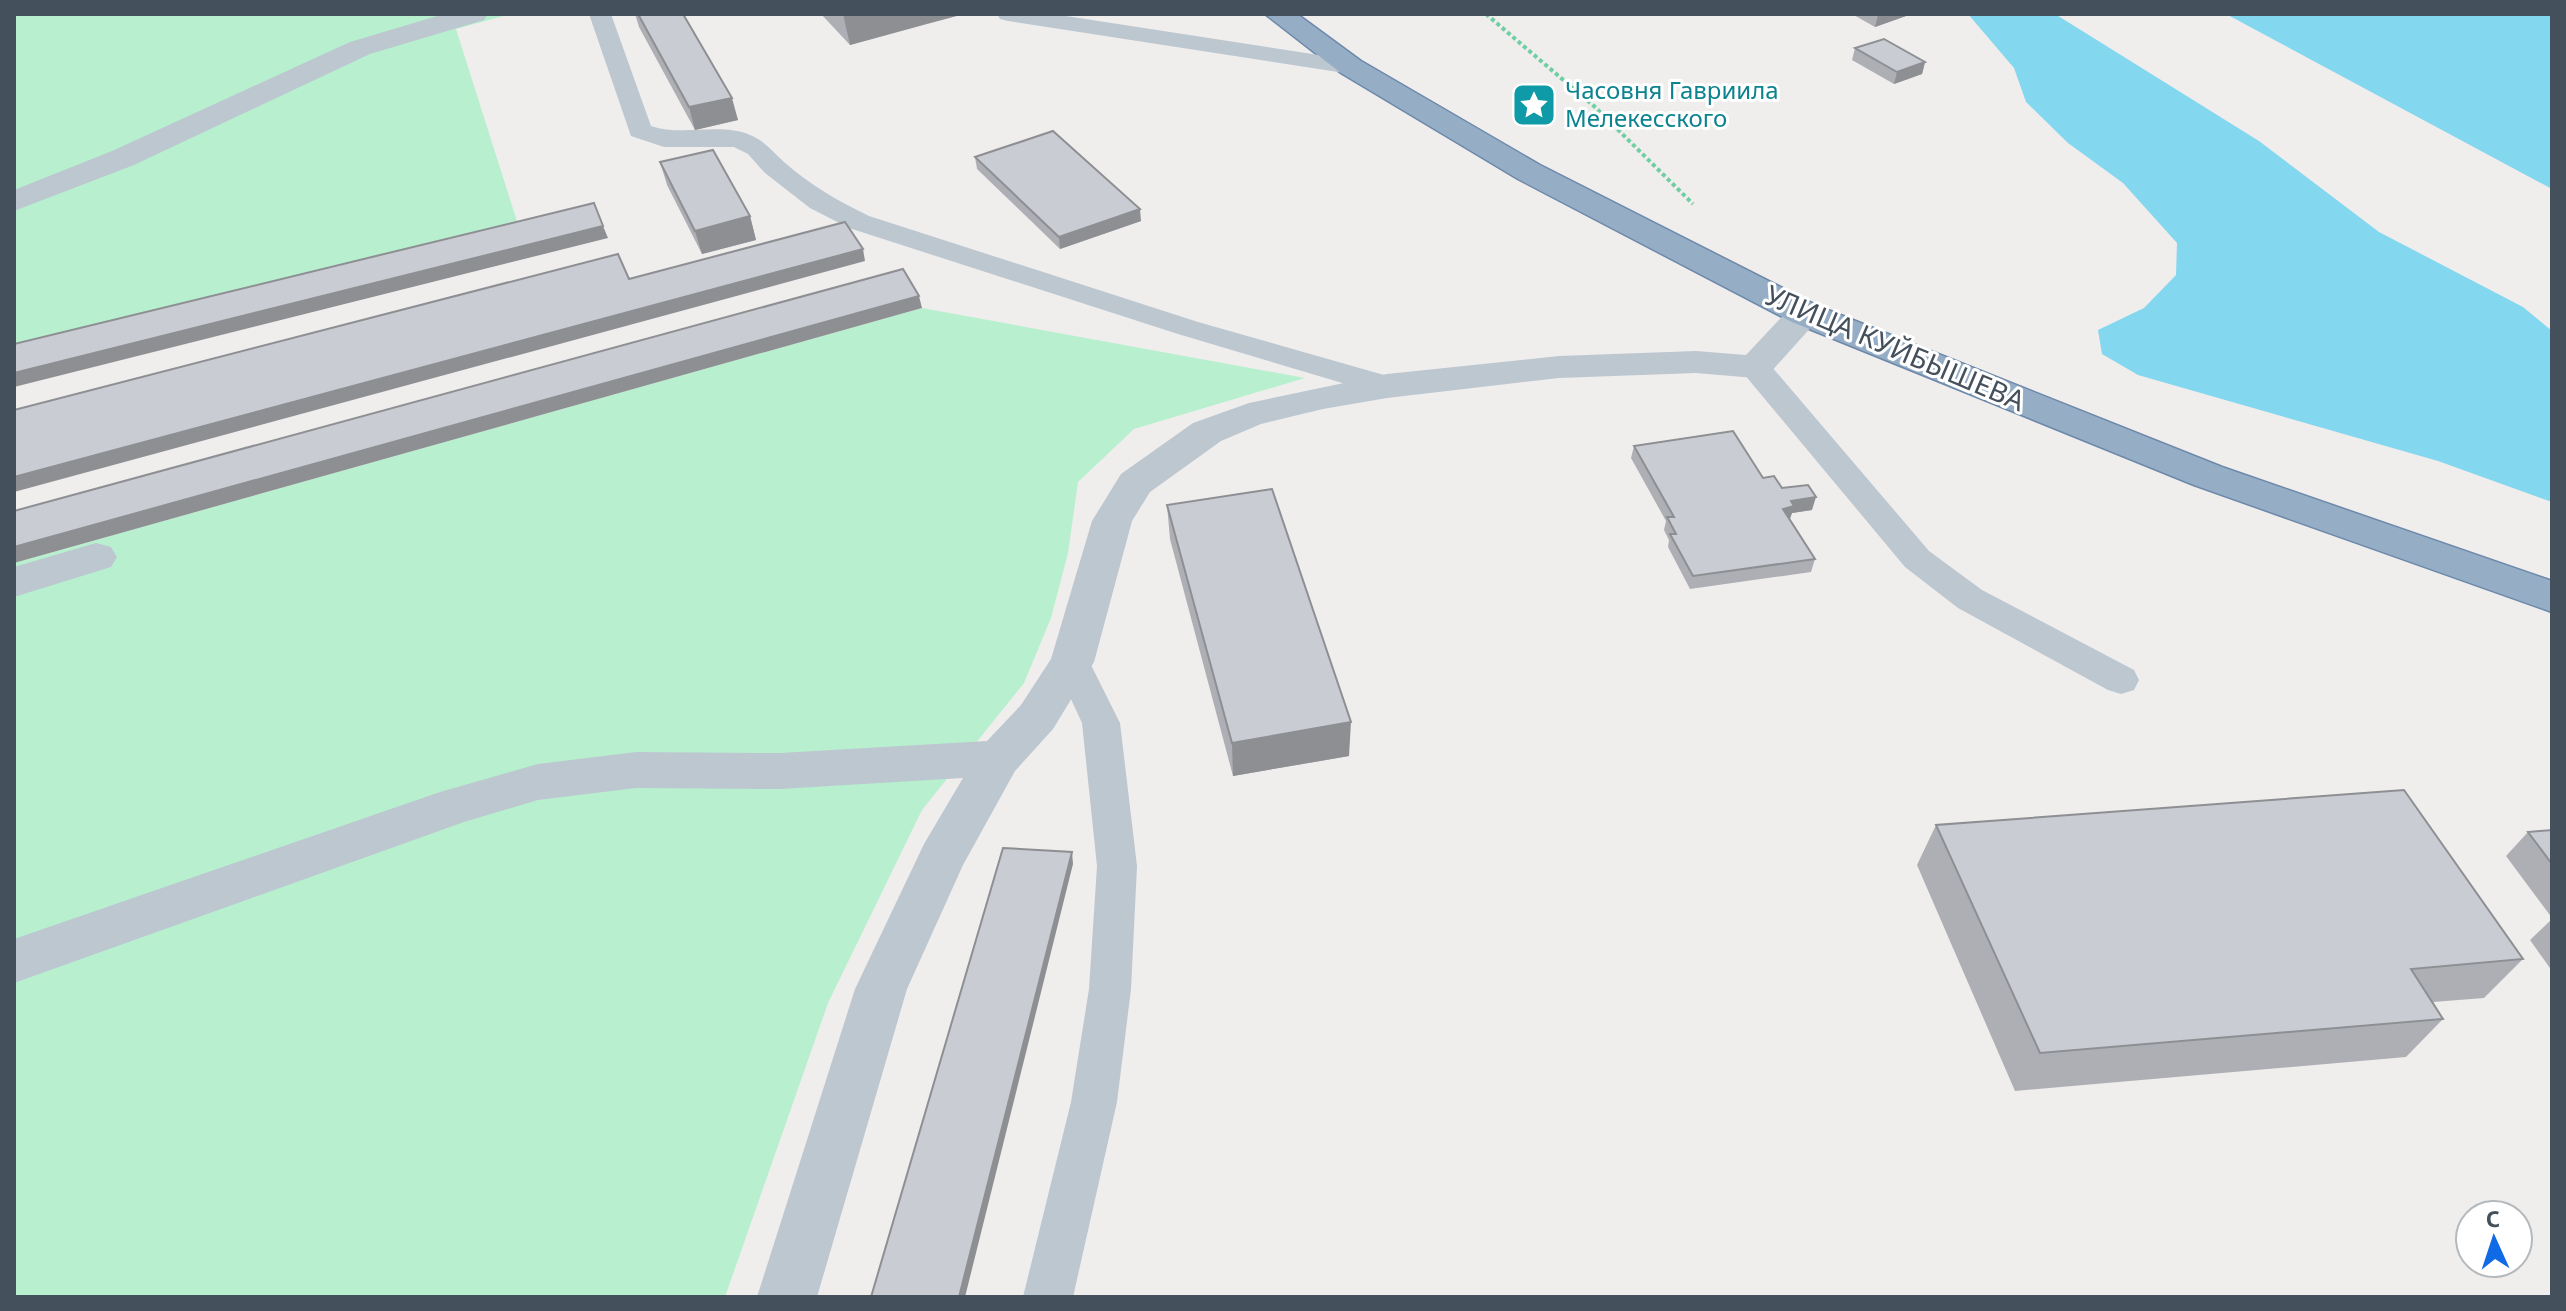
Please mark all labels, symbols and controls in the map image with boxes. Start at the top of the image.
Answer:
place label: Часовня Гавриила Мелекесского [1565,73,1779,134]
place icon: Часовня Гавриила Мелекесского [1510,81,1558,129]
street label: УЛИЦА КУЙБЫШЕВА [1760,275,2031,419]
north arrow [2454,1199,2534,1279]
text: С [2485,1203,2501,1233]

